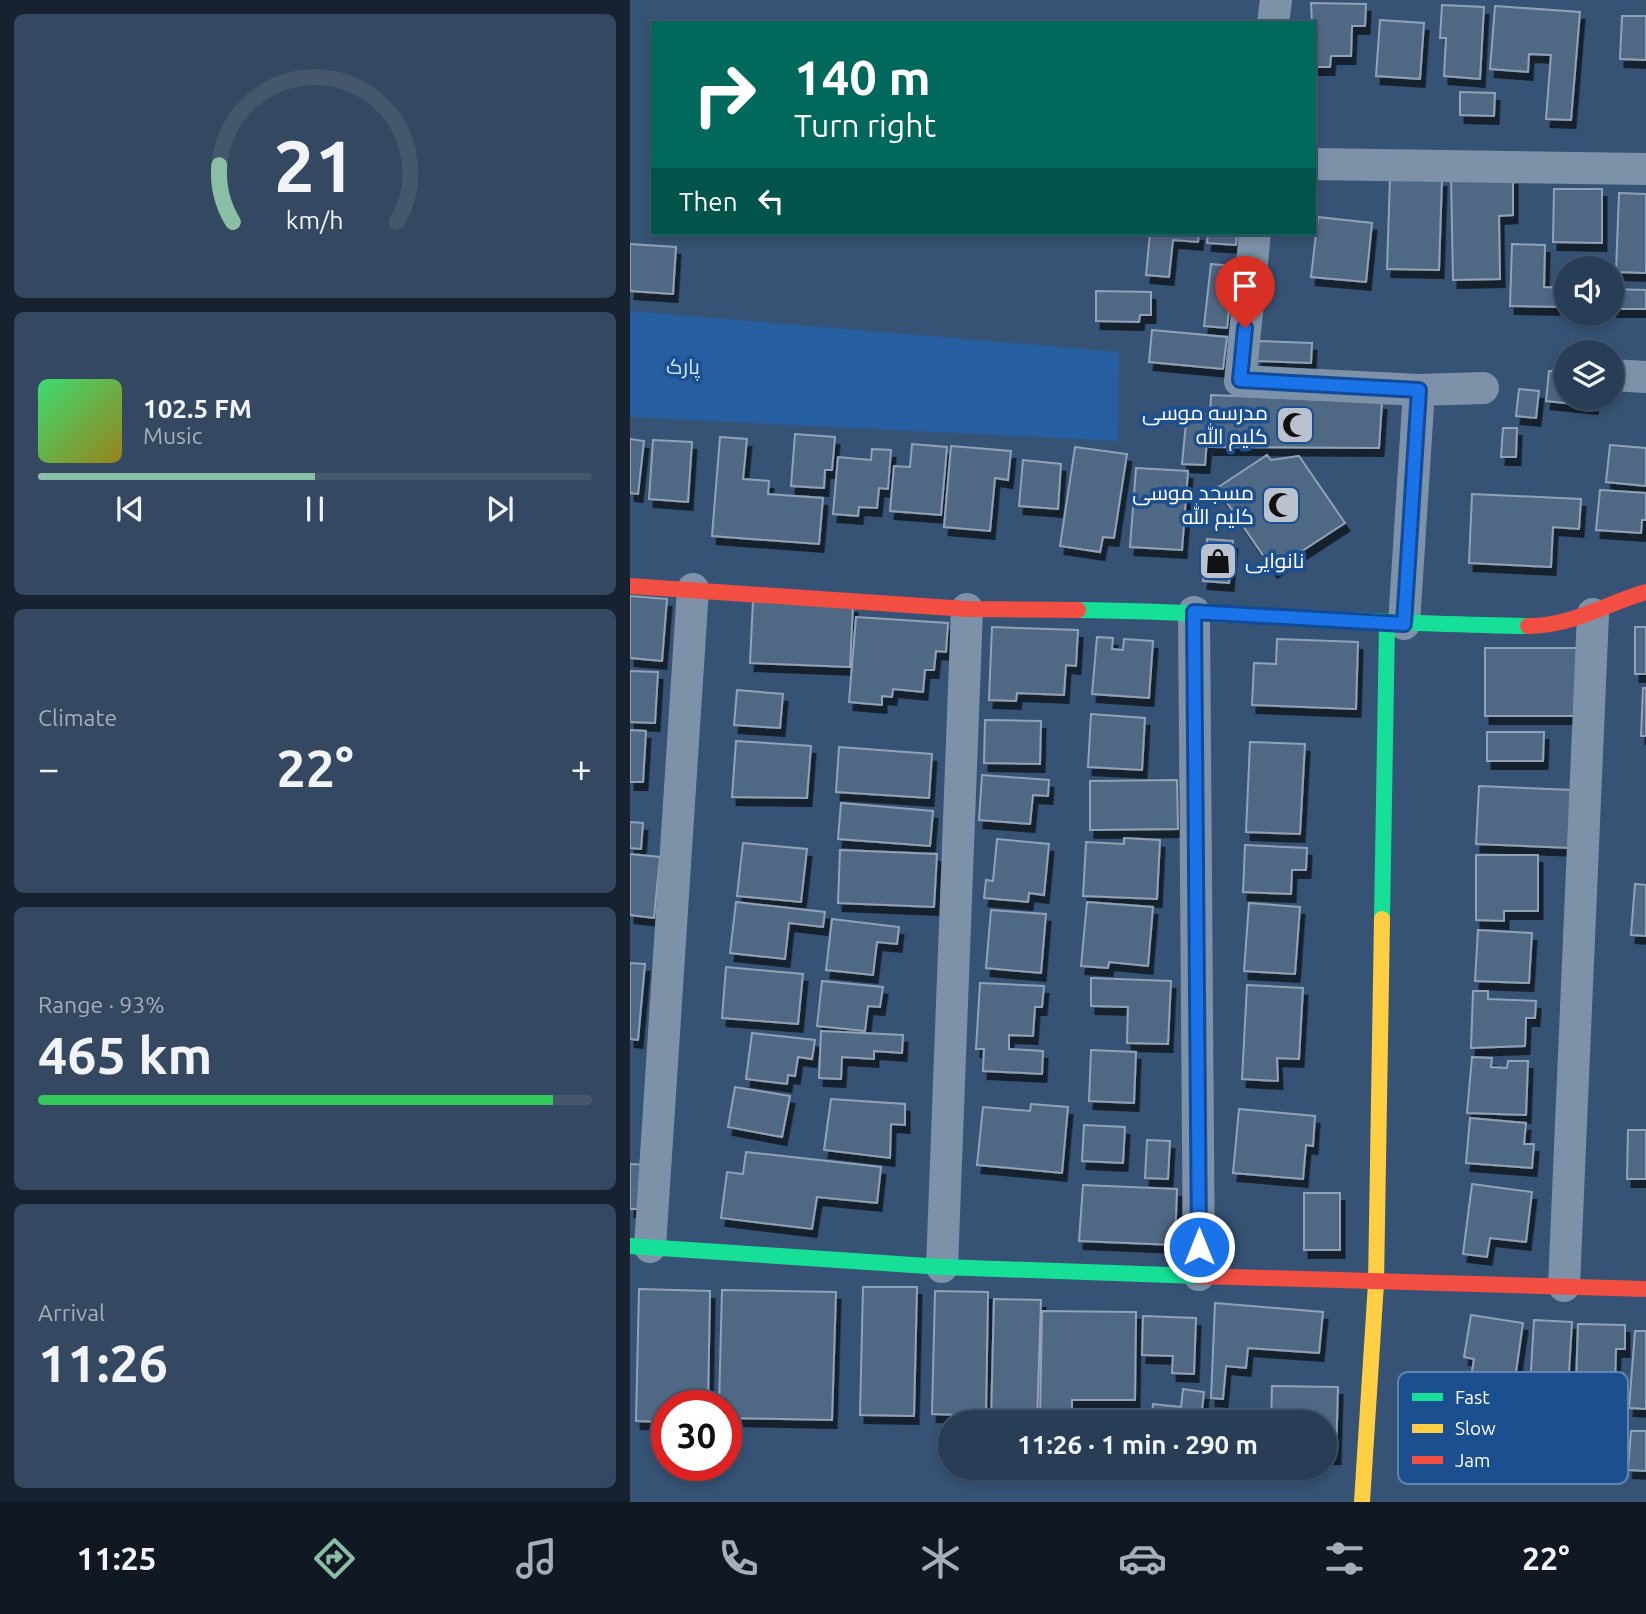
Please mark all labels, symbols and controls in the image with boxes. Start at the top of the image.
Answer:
icon: right [679,49,770,140]
text: 140 m [794,49,931,104]
text: Turn right [794,107,936,143]
text: 21 [274,124,356,206]
icon: left [752,182,790,220]
text: Then [679,187,738,216]
text: km/h [286,206,344,234]
pin [1215,256,1275,328]
map controls [1554,256,1624,410]
button: sound [1554,256,1624,326]
icon: arrive [1226,267,1264,305]
button: layers [1554,340,1624,410]
park label: پارک [666,354,700,381]
text: 102.5 FM [143,394,252,423]
place label: مدرسه موسی کلیم الله [1142,400,1268,451]
mosque icon: مدرسه موسی کلیم الله [1274,404,1316,446]
text: Music [143,423,202,448]
place label: مسجد موسی کلیم الله [1132,480,1254,531]
mosque icon: مسجد موسی کلیم الله [1260,484,1302,526]
icon: previous [111,490,149,528]
icon: pause [296,490,334,528]
icon: next [481,490,519,528]
shop icon: نانوایی [1197,540,1239,582]
place label: نانوایی [1245,548,1304,574]
text: Climate [38,705,117,730]
text: 22° [276,739,354,797]
text: − [38,747,59,789]
text: + [571,747,592,789]
text: Range · 93% [38,992,165,1017]
text: 465 km [38,1026,212,1084]
position arrow [1162,1210,1236,1284]
text: Arrival [38,1300,105,1325]
text: 11:26 [38,1334,168,1392]
legend [1398,1372,1628,1484]
text: Fast [1455,1386,1490,1408]
speed limit sign: 30 [651,1390,742,1481]
text: Slow [1455,1417,1496,1439]
text: 11:26 · 1 min · 290 m [1017,1430,1258,1459]
text: Jam [1455,1449,1491,1471]
icon: directions [310,1534,359,1583]
icon: music [512,1534,561,1583]
icon: phone [714,1534,763,1583]
icon: climate [916,1534,965,1583]
icon: car [1118,1534,1167,1583]
icon: filters [1320,1534,1369,1583]
text: 11:25 [77,1540,157,1576]
text: 22° [1522,1540,1569,1576]

